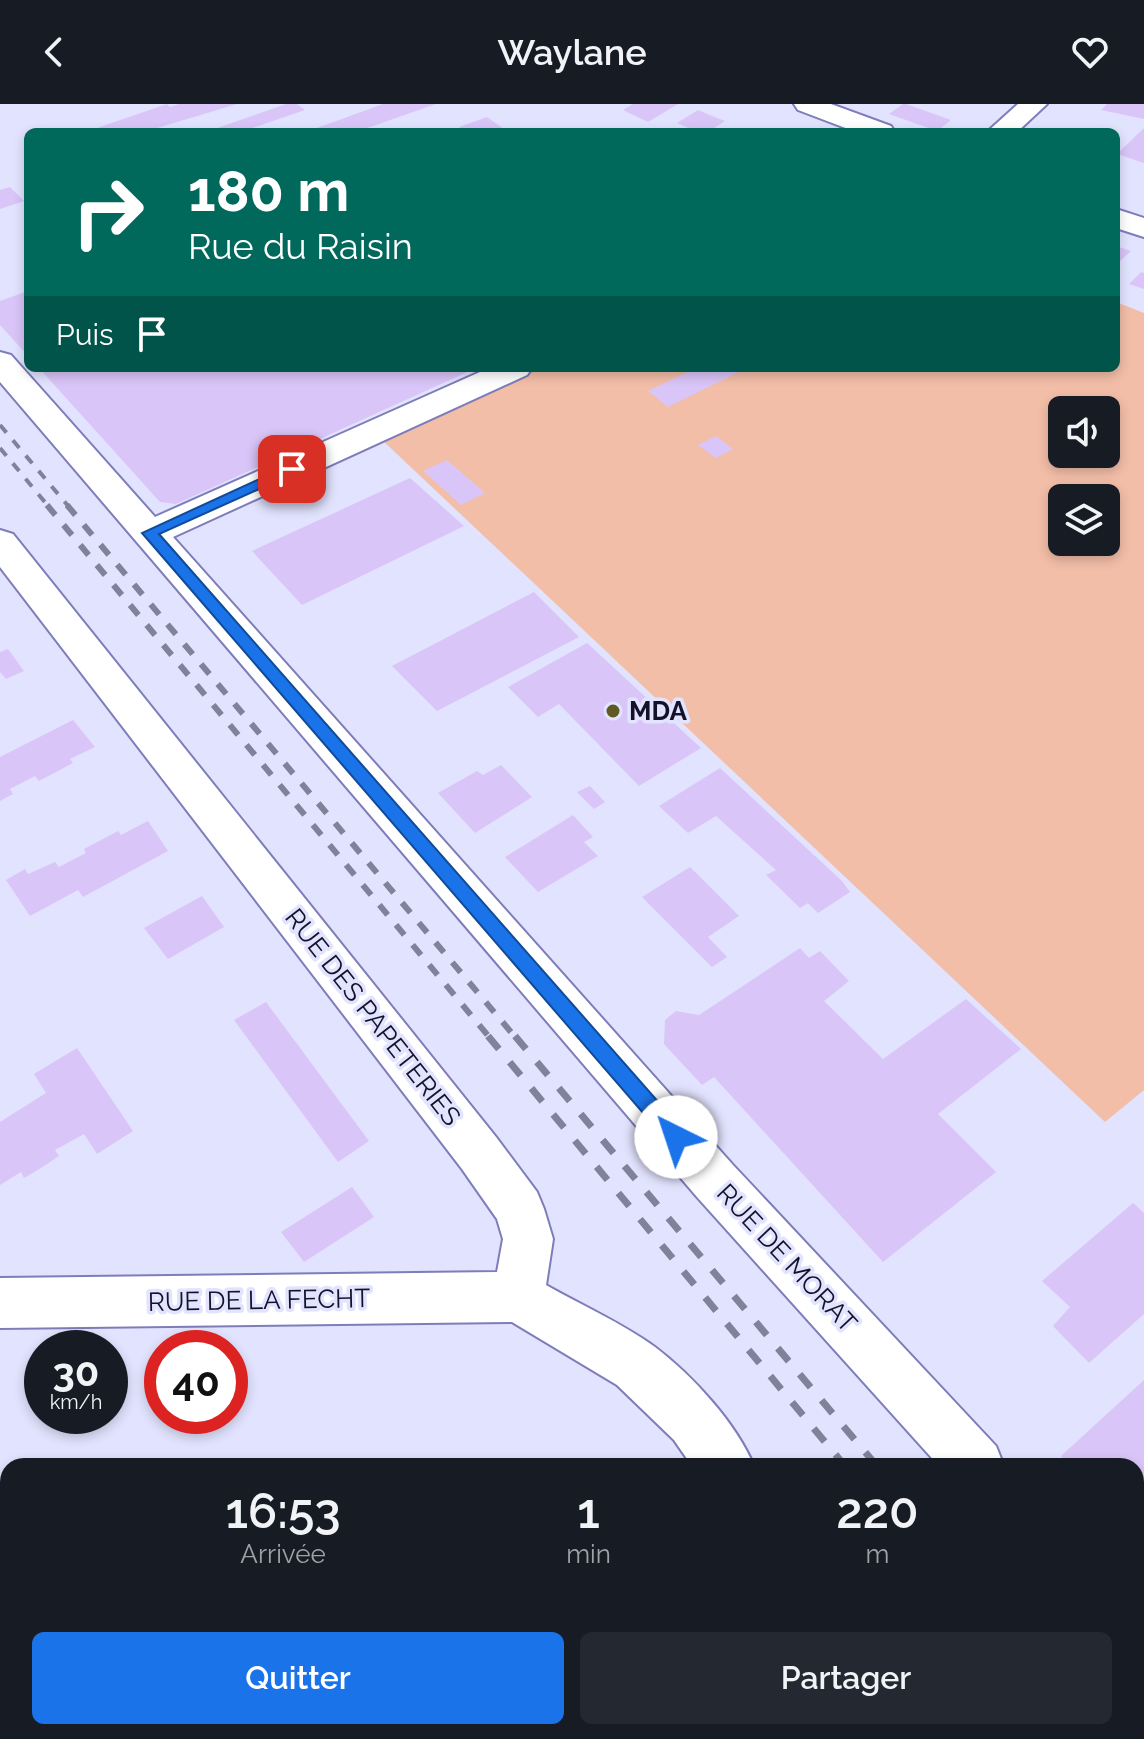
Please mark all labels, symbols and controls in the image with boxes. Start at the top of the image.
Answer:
icon: back [32,30,76,74]
icon: heart [1068,30,1112,74]
text: Waylane [497,31,647,73]
text: 180 m [188,158,349,224]
icon: right [56,160,160,264]
text: Rue du Raisin [188,225,413,267]
icon: arrive [130,312,174,356]
text: Puis [56,317,114,352]
map controls [1048,396,1120,556]
button: sound [1048,396,1120,468]
pin [258,435,326,503]
icon: arrive [270,447,314,491]
button: layers [1048,484,1120,556]
place label: MDA [629,696,687,726]
marker: MDA [604,702,622,720]
street label: RUE DES PAPETERIES [279,903,467,1131]
position arrow [634,1095,718,1179]
street label: RUE DE MORAT [711,1178,863,1338]
street label: RUE DE LA FECHT [148,1283,371,1317]
speed limit sign: 40 [144,1330,248,1434]
text: 30 [53,1348,99,1395]
text: km/h [50,1390,102,1414]
text: 16:53 [225,1483,341,1539]
text: 1 [577,1483,600,1539]
text: 220 [836,1483,919,1539]
text: Arrivée [240,1539,326,1569]
text: min [566,1539,611,1569]
text: m [865,1539,889,1569]
button: Quitter [32,1632,564,1724]
button: Partager [580,1632,1112,1724]

